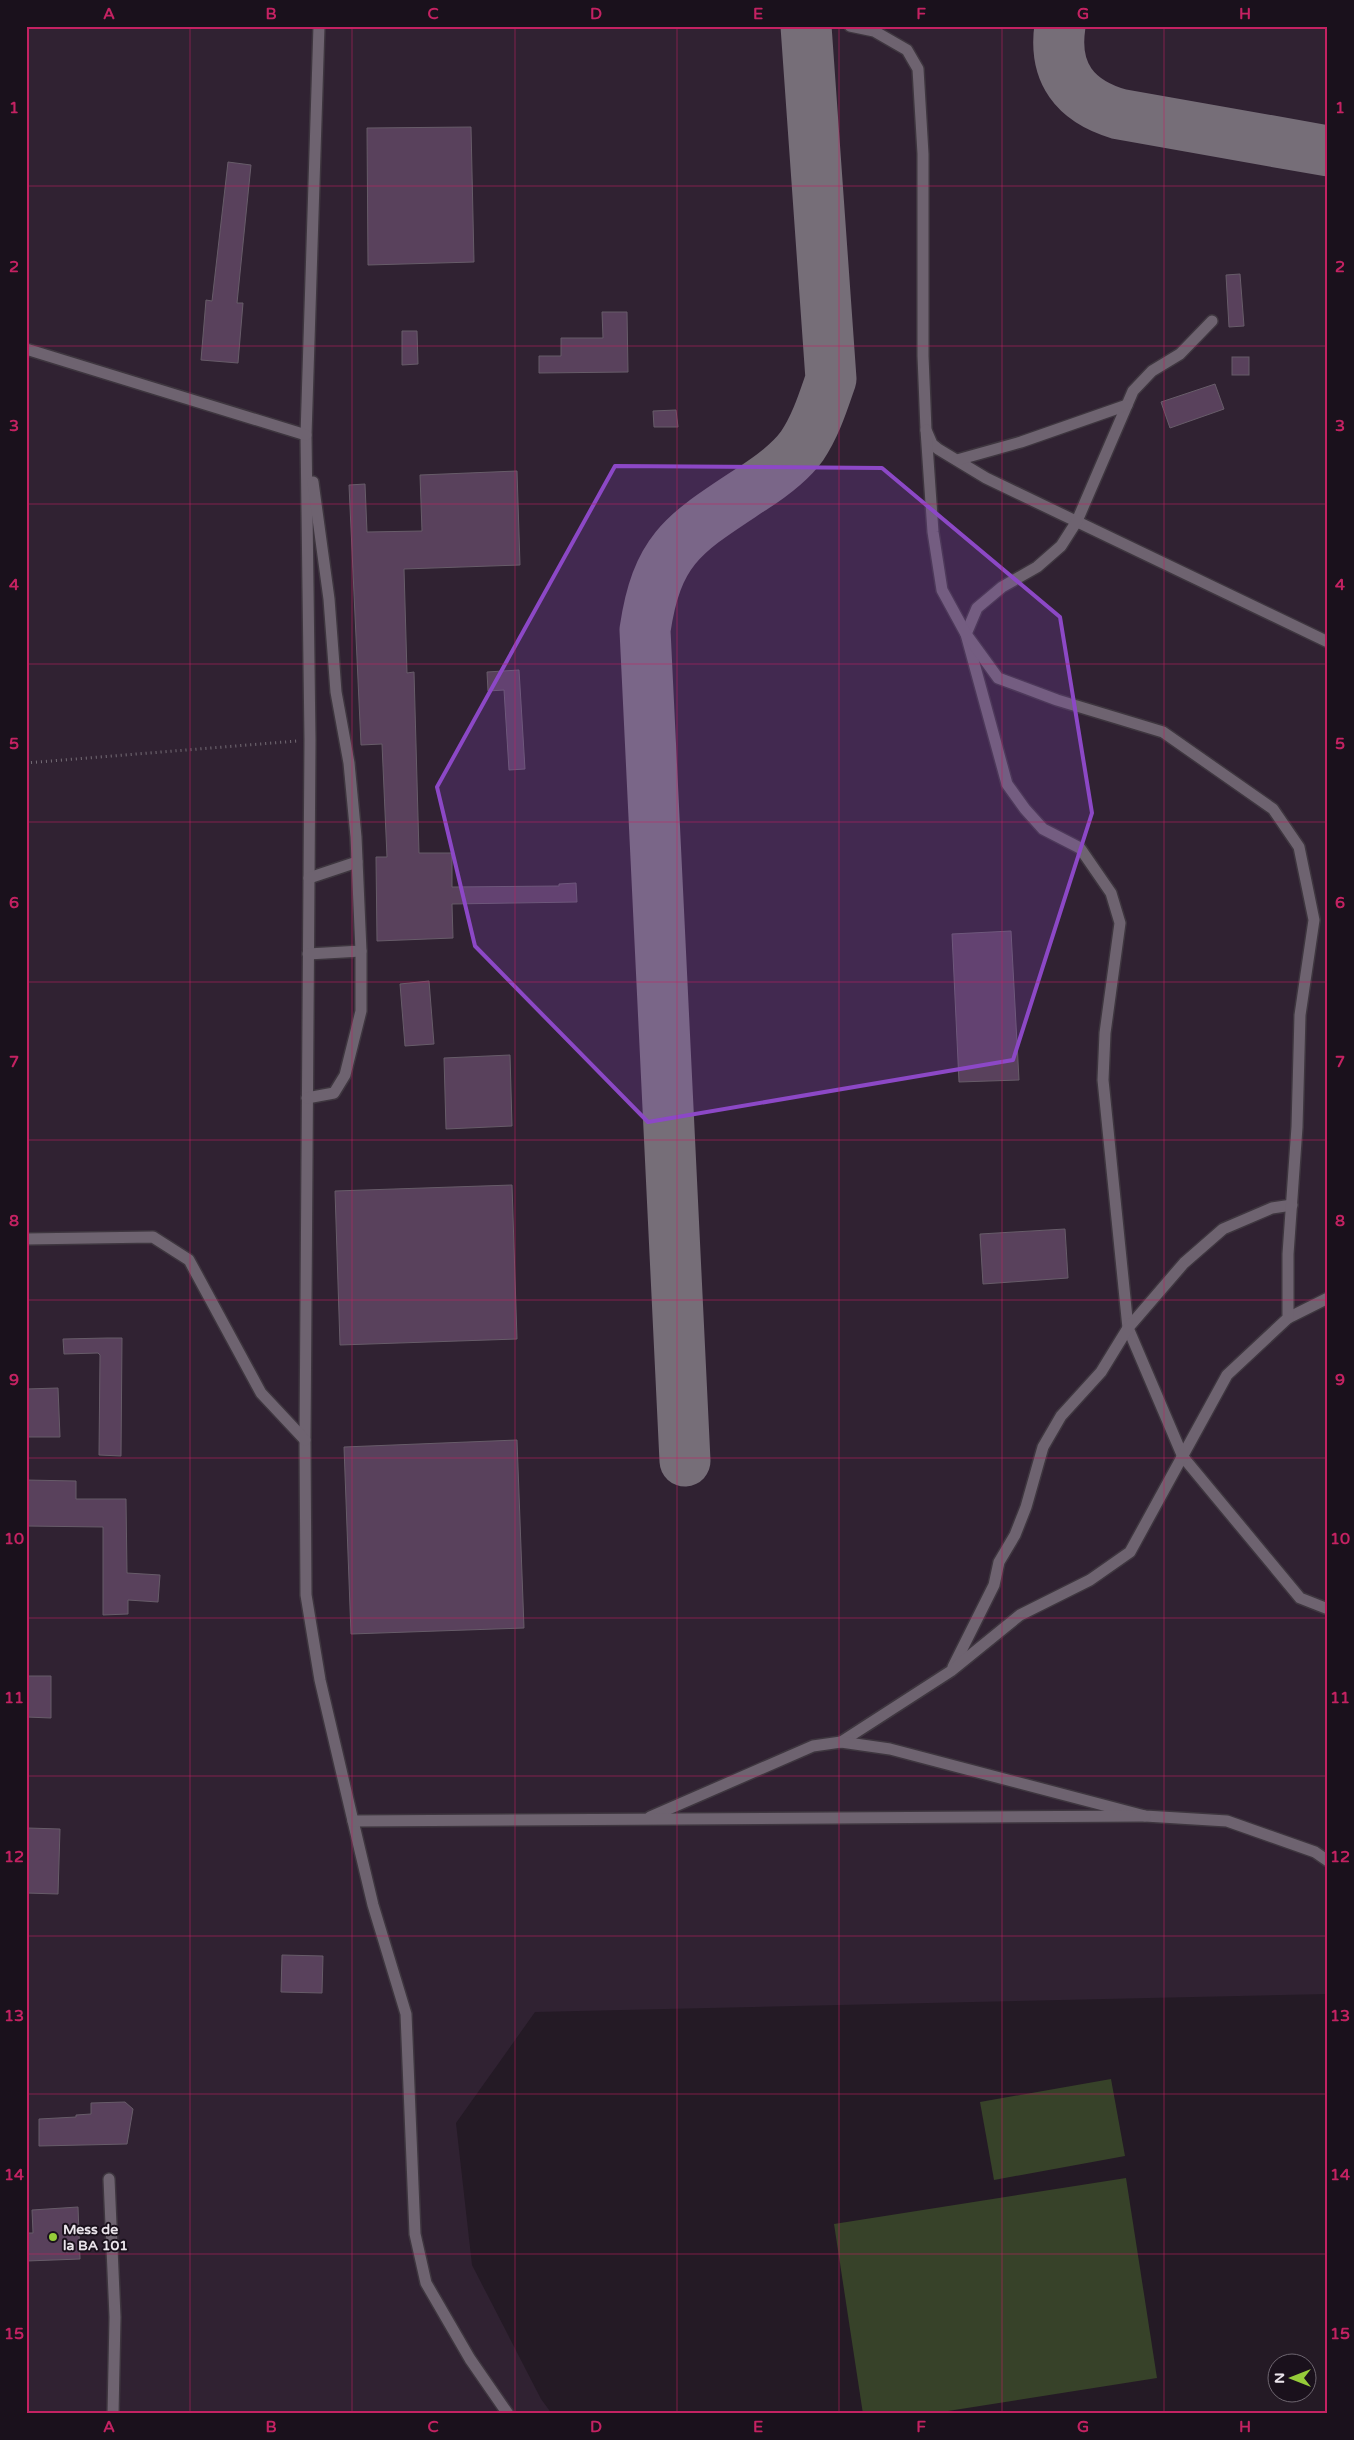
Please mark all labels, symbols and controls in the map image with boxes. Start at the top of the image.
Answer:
text: A [103,4,115,24]
text: B [265,4,277,24]
text: C [427,4,439,24]
text: D [590,4,602,24]
text: E [753,4,763,24]
text: F [916,4,926,24]
text: G [1077,4,1089,24]
text: H [1239,4,1251,24]
text: 1 [9,98,19,118]
text: 1 [1335,98,1345,118]
text: 2 [9,257,19,277]
text: 2 [1335,257,1345,277]
text: 3 [9,416,19,436]
text: 3 [1335,416,1345,436]
text: 4 [9,575,19,595]
text: 4 [1335,575,1345,595]
text: 5 [9,734,19,754]
text: 5 [1335,734,1345,754]
text: 6 [9,893,19,913]
text: 6 [1335,893,1345,913]
text: 7 [9,1052,19,1072]
text: 7 [1335,1052,1345,1072]
text: 8 [9,1211,19,1231]
text: 8 [1335,1211,1345,1231]
text: 9 [9,1370,19,1390]
text: 9 [1335,1370,1345,1390]
text: 10 [4,1529,24,1549]
text: 10 [1330,1529,1350,1549]
text: 11 [4,1688,24,1708]
text: 11 [1330,1688,1350,1708]
text: 12 [4,1847,24,1867]
text: 12 [1330,1847,1350,1867]
text: 13 [4,2006,24,2026]
text: 13 [1330,2006,1350,2026]
text: 14 [4,2165,24,2185]
text: 14 [1330,2165,1350,2185]
place label: Mess de la BA 101 [63,2221,128,2254]
marker: Mess de la BA 101 [47,2231,59,2243]
text: 15 [4,2324,24,2344]
text: 15 [1330,2324,1350,2344]
north arrow [1266,2352,1316,2402]
text: N [1271,2372,1288,2384]
text: A [103,2417,115,2437]
text: B [265,2417,277,2437]
text: C [427,2417,439,2437]
text: D [590,2417,602,2437]
text: E [753,2417,763,2437]
text: F [916,2417,926,2437]
text: G [1077,2417,1089,2437]
text: H [1239,2417,1251,2437]

